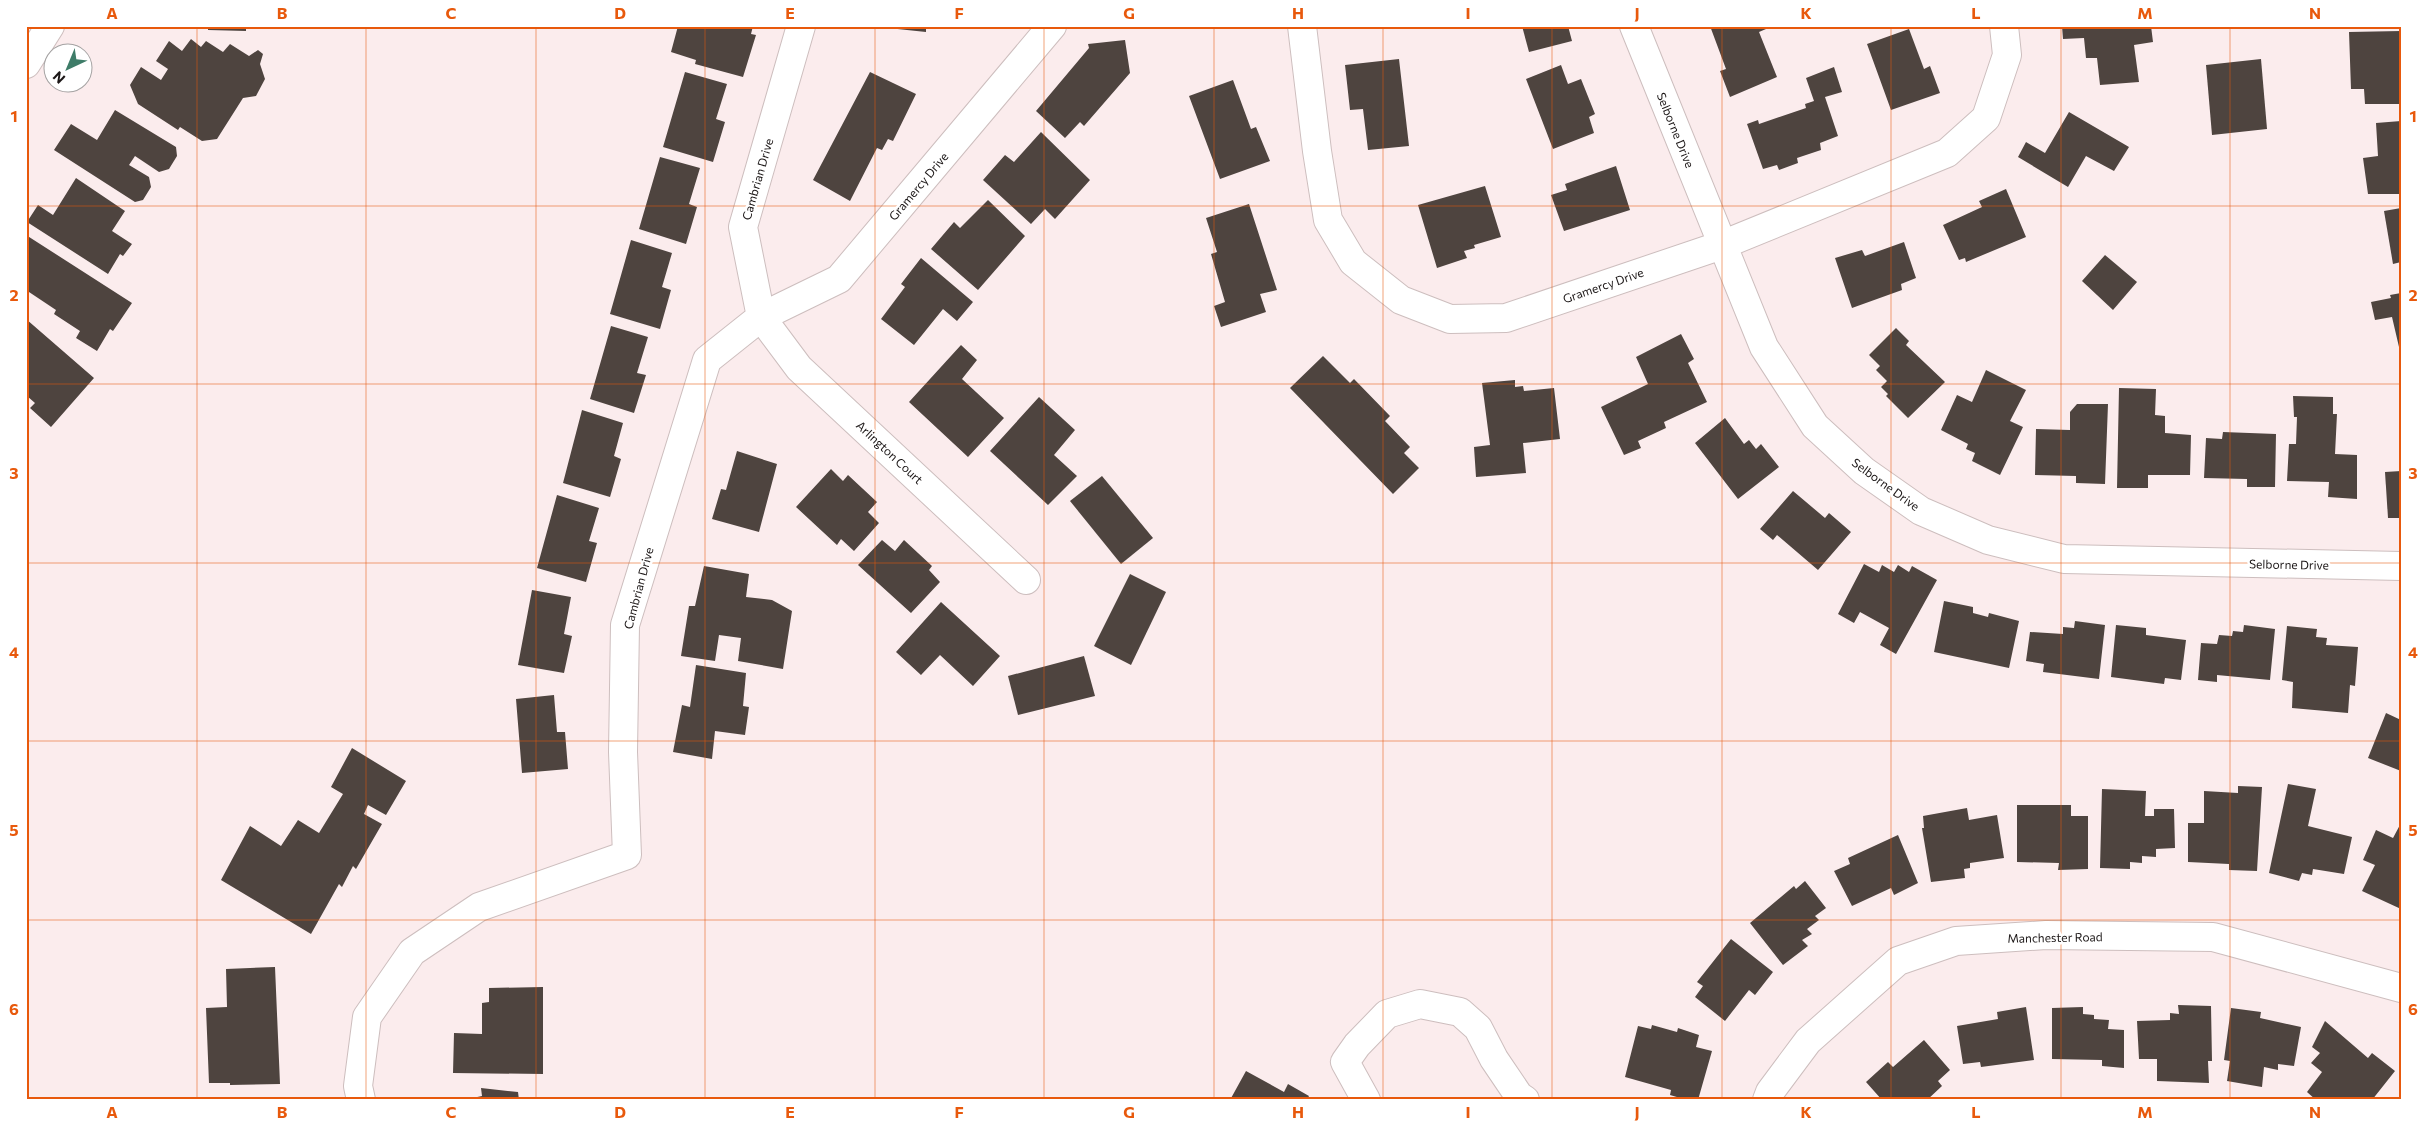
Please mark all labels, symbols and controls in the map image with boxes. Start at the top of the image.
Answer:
text: A [106,3,118,22]
text: B [277,3,288,22]
text: C [446,3,457,22]
text: D [614,3,626,22]
text: E [785,3,795,22]
text: F [954,3,964,22]
text: G [1123,3,1135,22]
text: H [1292,3,1304,22]
text: I [1465,3,1471,22]
text: J [1634,3,1640,22]
text: K [1800,3,1812,22]
text: L [1971,3,1981,22]
text: M [2137,3,2153,22]
text: N [2309,3,2321,22]
north arrow [42,42,92,92]
text: N [49,68,68,87]
street label: Selborne Drive [1655,90,1697,170]
text: 1 [10,106,18,125]
text: 1 [2409,106,2417,125]
street label: Cambrian Drive [739,137,775,221]
street label: Gramercy Drive [885,149,951,223]
street label: Gramercy Drive [1561,265,1645,305]
text: 2 [9,285,19,304]
text: 2 [2408,285,2418,304]
street label: Arlington Court [854,418,926,486]
street label: Selborne Drive [1850,455,1922,513]
text: 3 [9,463,19,482]
text: 3 [2408,463,2418,482]
street label: Cambrian Drive [620,545,656,631]
street label: Selborne Drive [2249,556,2329,572]
text: 4 [9,642,19,661]
text: 4 [2408,642,2418,661]
text: 5 [9,820,19,839]
text: 5 [2408,820,2418,839]
street label: Manchester Road [2007,929,2103,945]
text: 6 [9,999,19,1018]
text: 6 [2408,999,2418,1018]
text: A [106,1102,118,1121]
text: B [277,1102,288,1121]
text: C [446,1102,457,1121]
text: D [614,1102,626,1121]
text: E [785,1102,795,1121]
text: F [954,1102,964,1121]
text: G [1123,1102,1135,1121]
text: H [1292,1102,1304,1121]
text: I [1465,1102,1471,1121]
text: J [1634,1102,1640,1121]
text: K [1800,1102,1812,1121]
text: L [1971,1102,1981,1121]
text: M [2137,1102,2153,1121]
text: N [2309,1102,2321,1121]

